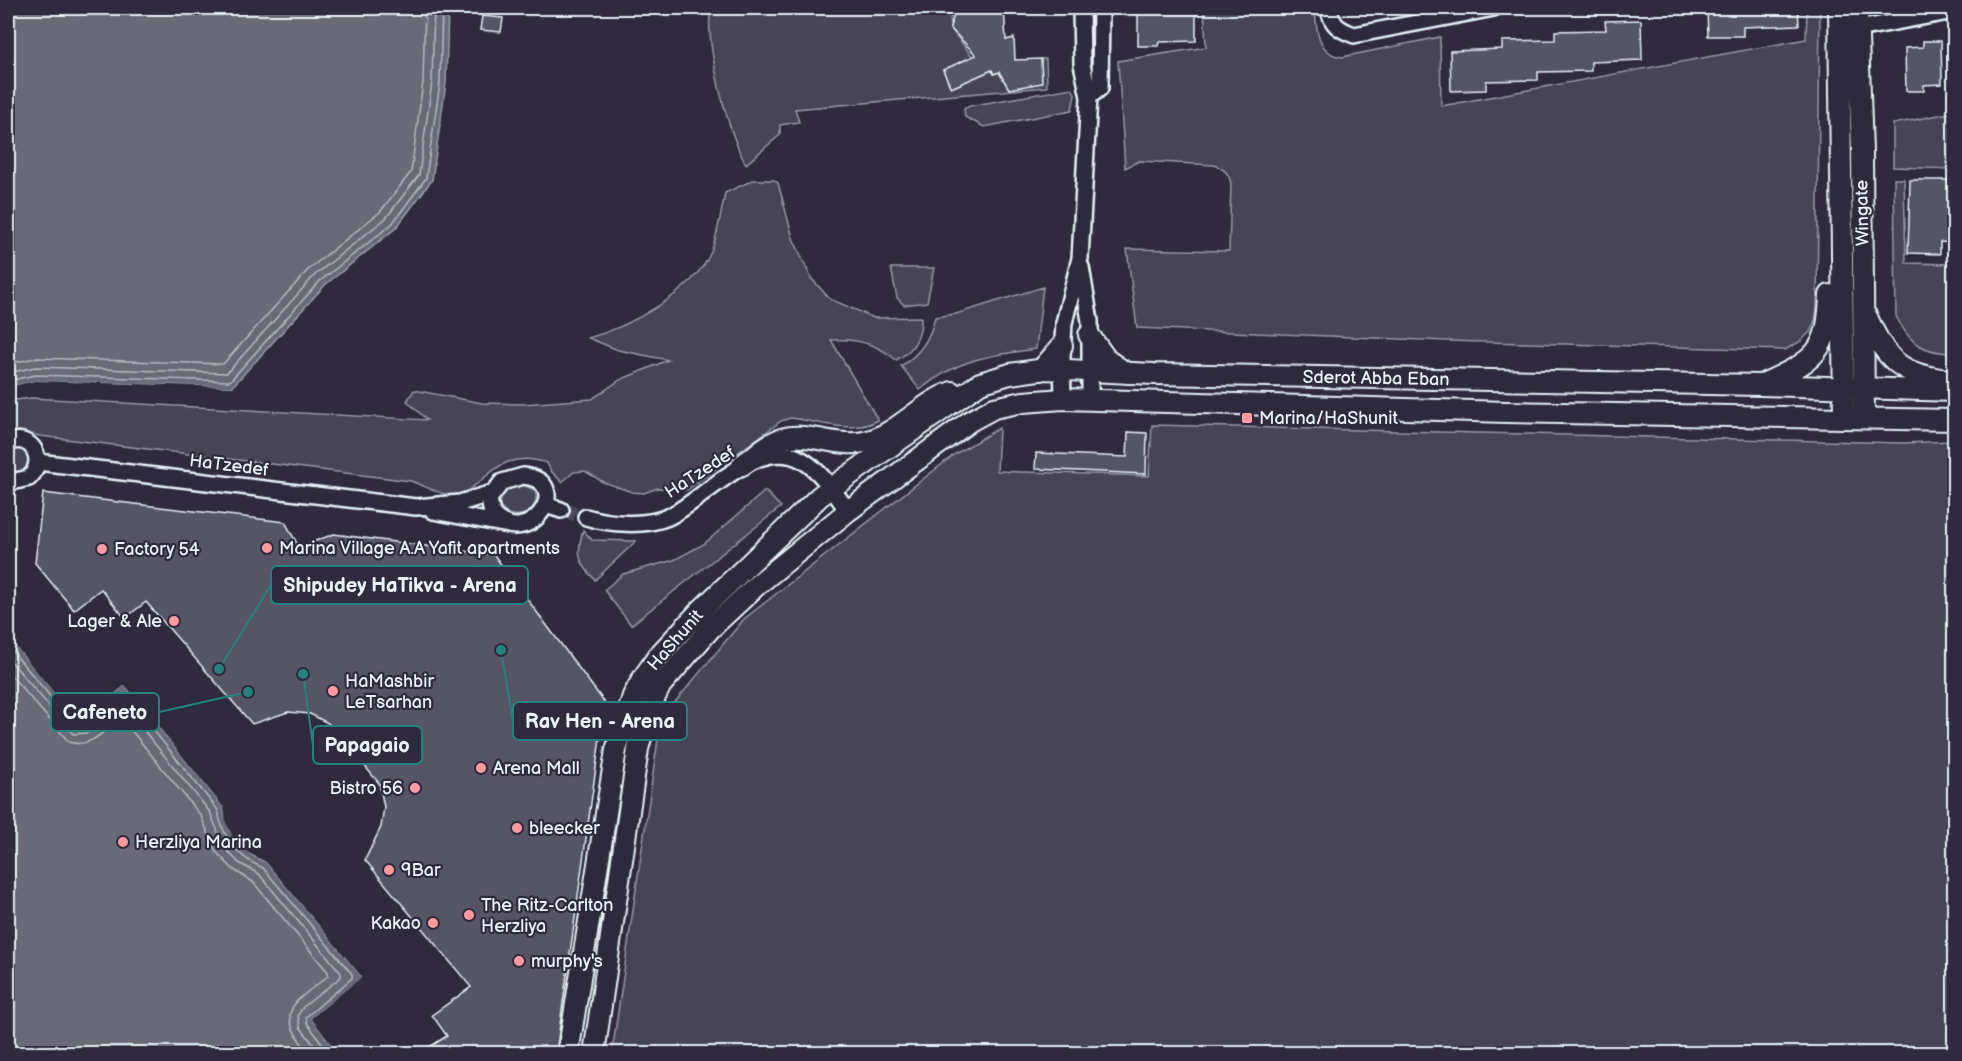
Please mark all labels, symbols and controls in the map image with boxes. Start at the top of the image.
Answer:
street label: Wingate [1851,179,1874,246]
street label: Sderot Abba Eban [1302,367,1450,390]
place label: Marina/HaShunit [1259,408,1398,429]
marker: Marina/HaShunit [1240,411,1254,425]
street label: HaTzedef [661,442,740,503]
street label: HaTzedef [188,450,270,481]
place label: Marina Village A.A Yafit apartments [279,538,560,559]
place label: Factory 54 [114,539,200,560]
marker: Marina Village A.A Yafit apartments [260,541,274,555]
marker: Factory 54 [95,542,109,556]
callout: Shipudey HaTikva - Arena [271,566,528,604]
text: Shipudey HaTikva - Arena [283,574,517,598]
street label: HaShunit [643,605,708,675]
place label: Lager & Ale [67,611,162,632]
marker: Lager & Ale [167,614,181,628]
place label: HaMashbir LeTsarhan [345,671,434,713]
marker: HaMashbir LeTsarhan [326,684,340,698]
callout: Cafeneto [51,693,159,731]
text: Cafeneto [63,701,147,725]
callout: Rav Hen - Arena [513,702,687,740]
text: Rav Hen - Arena [525,710,675,734]
callout: Papagaio [313,726,422,764]
text: Papagaio [324,734,410,758]
place label: Arena Mall [493,758,580,779]
marker: Arena Mall [474,761,488,775]
place label: Bistro 56 [329,778,403,799]
marker: Bistro 56 [408,781,422,795]
place label: bleecker [529,818,600,839]
marker: bleecker [510,821,524,835]
place label: Herzliya Marina [135,832,262,853]
marker: Herzliya Marina [116,835,130,849]
place label: 9Bar [401,860,441,881]
marker: 9Bar [382,863,396,877]
place label: The Ritz-Carlton Herzliya [481,895,613,937]
marker: The Ritz-Carlton Herzliya [462,908,476,922]
place label: Kakao [370,913,421,934]
marker: Kakao [426,916,440,930]
place label: murphy's [531,951,603,972]
marker: murphy's [512,954,526,968]

